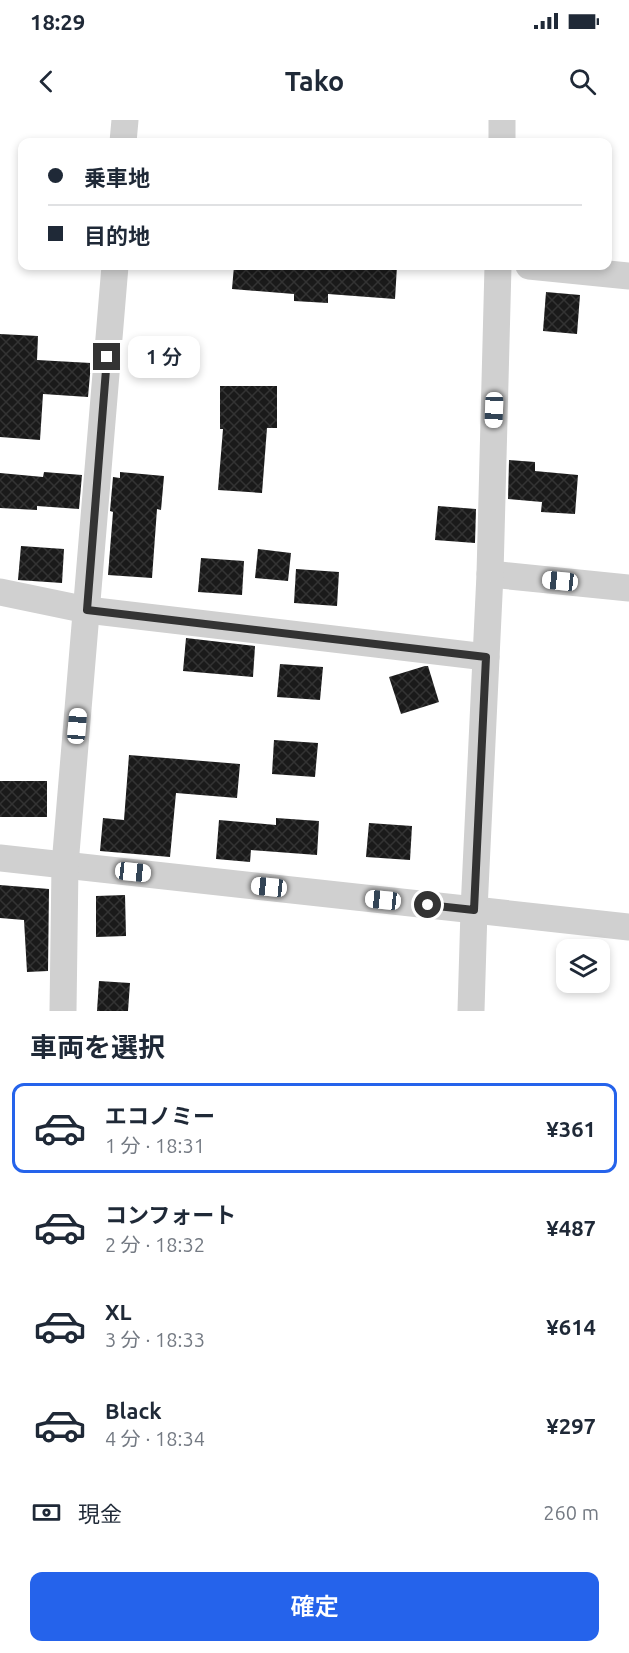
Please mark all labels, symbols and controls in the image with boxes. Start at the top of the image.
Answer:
text: 18:29 [30,9,85,34]
icon: back [30,65,63,98]
icon: search [566,65,599,98]
text: Tako [285,66,344,96]
text: 乗車地 [84,165,150,190]
text: 目的地 [84,223,150,248]
callout: 1 分 [128,336,200,378]
route end [93,343,120,370]
text: 1 分 [146,345,182,368]
car [484,392,504,428]
car [541,570,579,592]
car [66,707,88,745]
car [114,861,152,883]
car [250,876,288,898]
car [364,889,402,911]
route start [414,891,441,918]
map controls [556,939,610,993]
button: layers [556,939,610,993]
text: 車両を選択 [30,1032,165,1062]
icon: car [33,1101,87,1155]
text: エコノミー [105,1103,215,1128]
text: ¥361 [546,1116,596,1141]
text: 1 分 · 18:31 [105,1134,205,1157]
icon: car [33,1200,87,1254]
text: コンフォート [105,1202,236,1227]
text: ¥487 [546,1215,596,1240]
text: 2 分 · 18:32 [105,1233,205,1256]
icon: car [33,1299,87,1353]
text: XL [105,1299,132,1324]
text: ¥614 [546,1314,596,1339]
text: 3 分 · 18:33 [105,1328,205,1351]
icon: car [33,1398,87,1452]
text: Black [105,1398,162,1423]
text: ¥297 [546,1413,596,1438]
text: 4 分 · 18:34 [105,1427,205,1450]
icon: cash [30,1496,63,1529]
text: 現金 [78,1501,122,1526]
text: 260 m [543,1501,599,1524]
button: 確定 [30,1572,599,1641]

